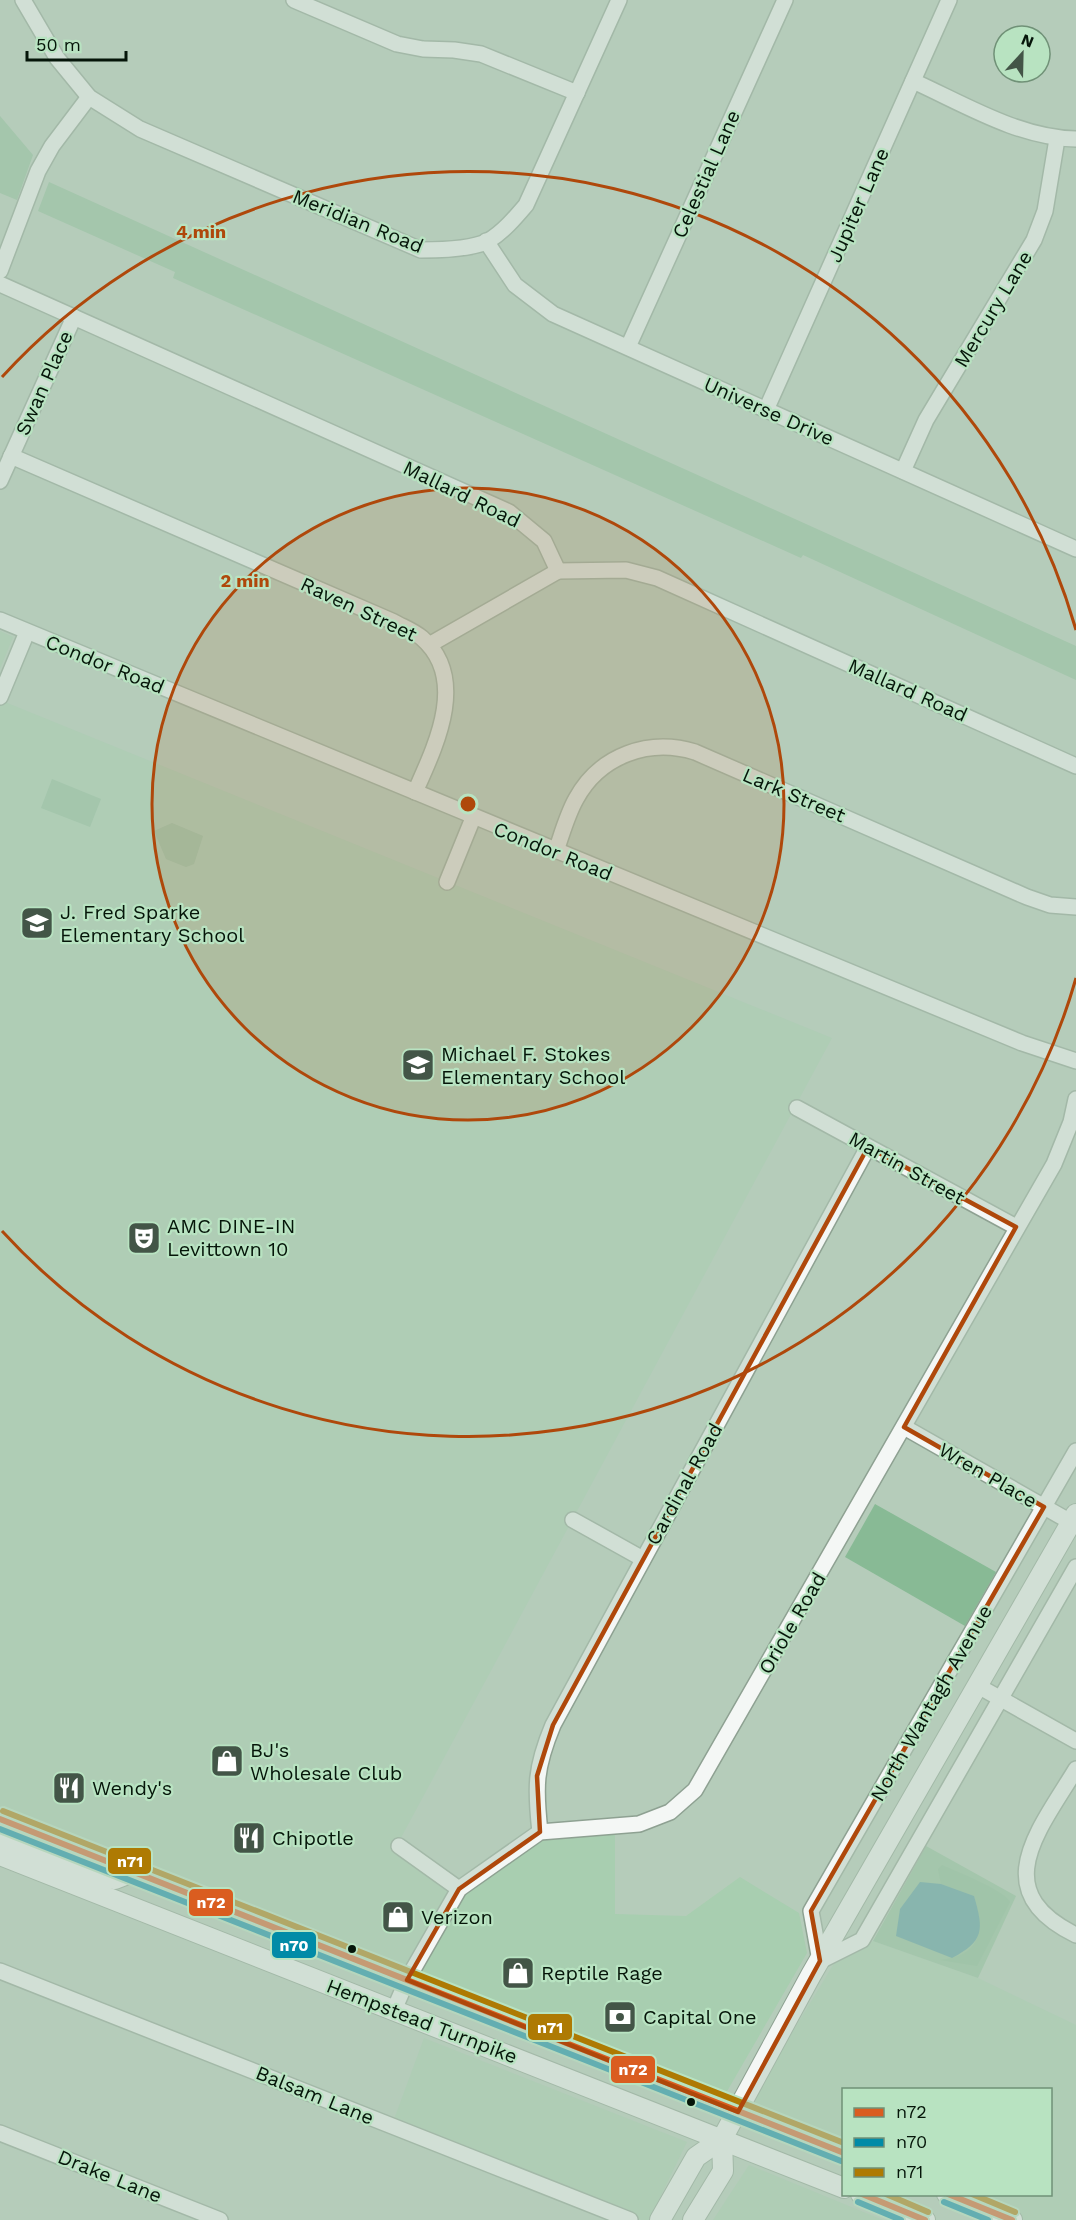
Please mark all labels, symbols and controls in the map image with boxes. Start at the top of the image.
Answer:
scale bar [27,24,126,62]
north arrow [992,24,1052,84]
text: N [1018,30,1036,52]
text: 50 m [36,34,81,55]
street label: Celestial Lane [667,106,745,242]
street label: Jupiter Lane [822,144,894,266]
street label: Meridian Road [289,184,427,258]
text: 4 min [176,221,226,242]
street label: Mercury Lane [949,246,1037,372]
street label: Swan Place [10,327,78,439]
street label: Universe Drive [700,372,838,450]
street label: Mallard Road [399,455,525,533]
text: 2 min [220,570,270,591]
street label: Raven Street [297,572,422,647]
street label: Condor Road [42,629,168,699]
street label: Mallard Road [845,653,971,727]
street label: Lark Street [739,763,850,828]
centre of rings [458,794,478,814]
street label: Condor Road [490,816,616,886]
place label: J. Fred Sparke Elementary School [60,900,244,947]
school or university icon: J. Fred Sparke Elementary School [19,905,55,941]
place label: Michael F. Stokes Elementary School [441,1042,625,1089]
school or university icon: Michael F. Stokes Elementary School [400,1047,436,1083]
street label: Martin Street [845,1126,970,1210]
place label: AMC DINE-IN Levittown 10 [167,1214,295,1261]
theatre icon: AMC DINE-IN Levittown 10 [126,1220,162,1256]
street label: Cardinal Road [641,1419,727,1549]
street label: Wren Place [935,1437,1041,1513]
street label: Oriole Road [753,1568,831,1678]
street label: North Wantagh Avenue [865,1601,997,1805]
place label: BJ's Wholesale Club [250,1738,402,1785]
shop icon: BJ's Wholesale Club [209,1743,245,1779]
restaurant icon: Wendy's [51,1770,87,1806]
place label: Wendy's [92,1776,172,1800]
restaurant icon: Chipotle [231,1820,267,1856]
place label: Chipotle [272,1826,354,1850]
line badge: n71 [107,1847,152,1875]
text: n71 [117,1852,143,1871]
line badge: n72 [188,1888,234,1917]
text: n72 [197,1893,225,1912]
shop icon: Verizon [380,1899,416,1935]
place label: Verizon [421,1905,493,1929]
line badge: n70 [271,1931,317,1959]
text: n70 [279,1936,309,1955]
unlabelled marker [346,1943,358,1955]
shop icon: Reptile Rage [500,1955,536,1991]
place label: Reptile Rage [541,1961,663,1985]
street label: Hempstead Turnpike [323,1974,521,2068]
bank icon: Capital One [602,1999,638,2035]
place label: Capital One [643,2005,757,2029]
line badge: n71 [527,2013,573,2041]
text: n71 [537,2018,563,2037]
line badge: n72 [610,2055,656,2084]
street label: Balsam Lane [252,2060,378,2130]
text: n72 [619,2060,647,2079]
legend [842,2088,1052,2196]
unlabelled marker [685,2096,697,2108]
text: n72 [896,2101,927,2122]
text: n70 [896,2131,927,2152]
street label: Drake Lane [54,2144,166,2208]
text: n71 [896,2161,923,2182]

